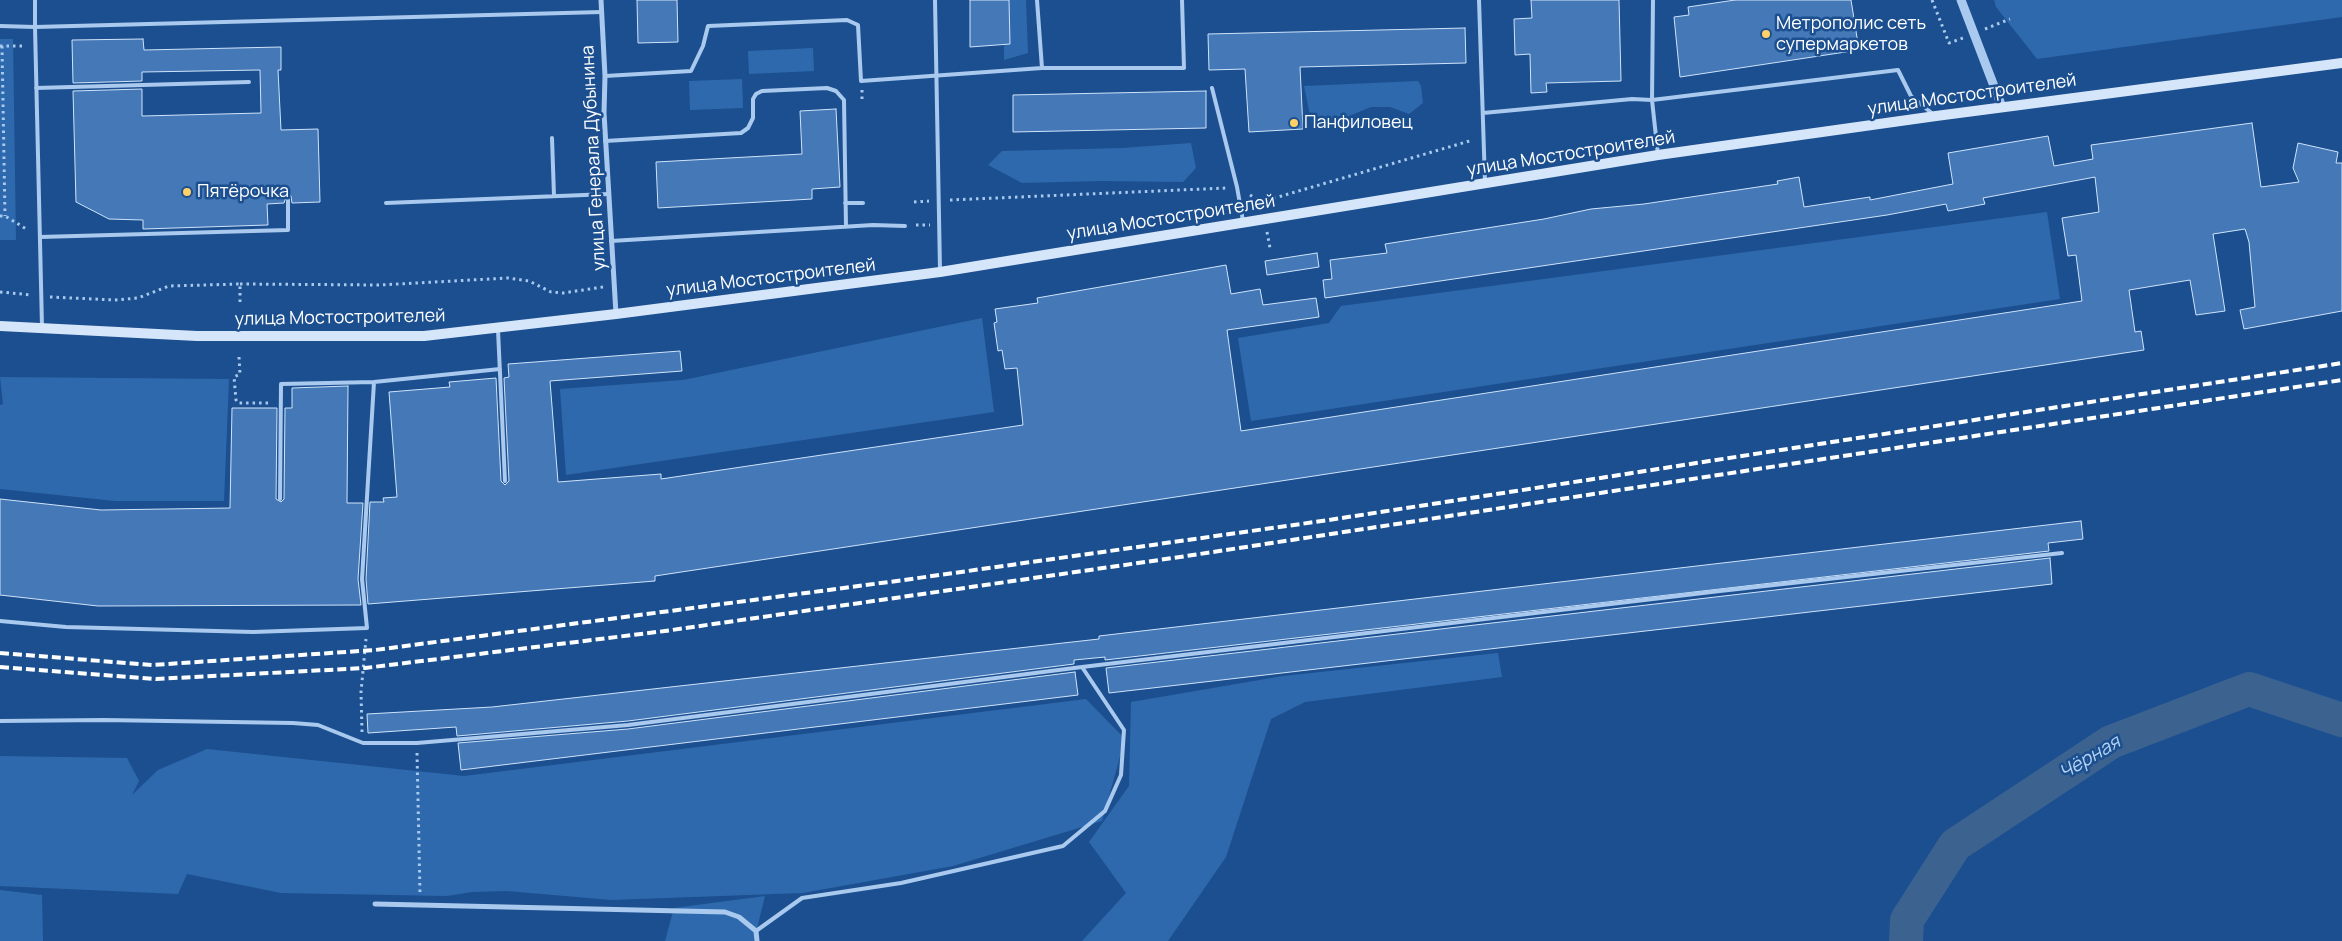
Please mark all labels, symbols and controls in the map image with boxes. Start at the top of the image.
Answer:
place label: Метрополис cеть супермаркетов [1776,13,1926,56]
marker: Метрополис cеть супермаркетов [1760,28,1772,40]
street label: улица Генерала Дубынина [577,45,611,271]
street label: улица Мостостроителей [1866,70,2078,120]
place label: Панфиловец [1304,112,1413,134]
marker: Панфиловец [1288,117,1300,129]
street label: улица Мостостроителей [1465,127,1677,181]
place label: Пятёрочка [197,181,289,203]
marker: Пятёрочка [181,186,193,198]
street label: улица Мостостроителей [1065,191,1277,245]
street label: улица Мостостроителей [665,254,877,302]
street label: улица Мостостроителей [234,305,446,331]
water label: Чёрная [2055,731,2125,785]

